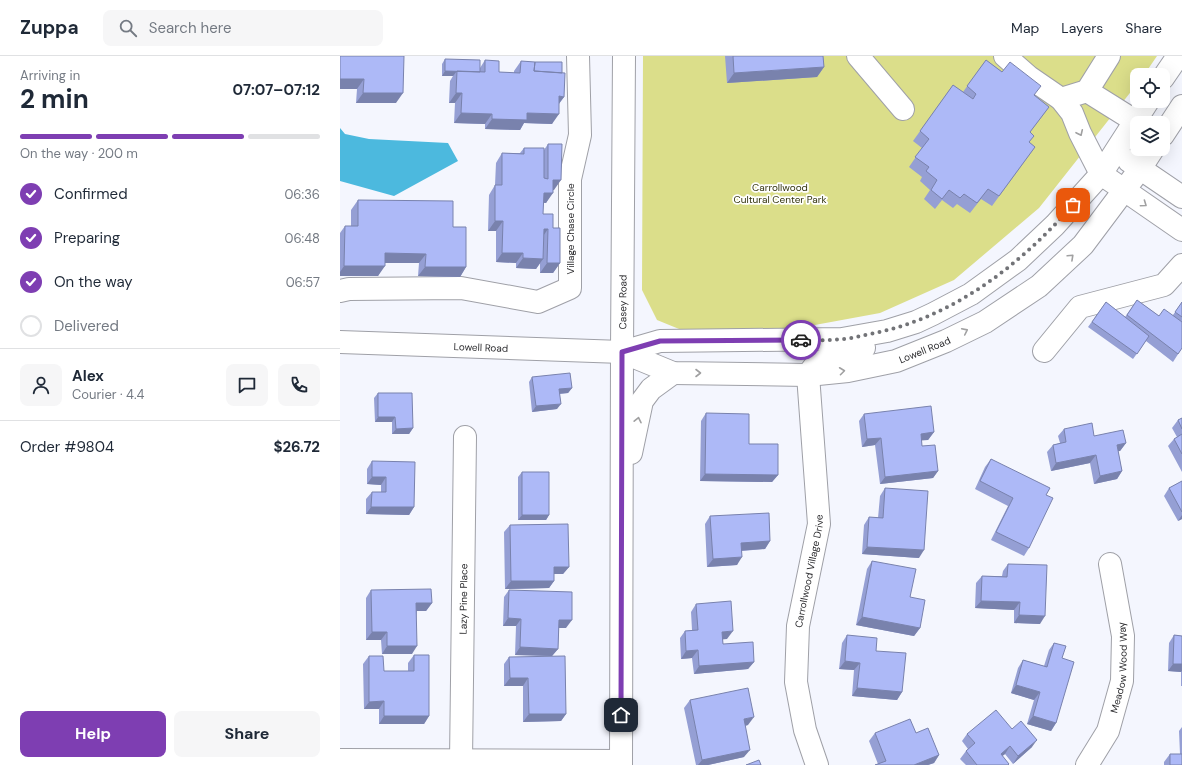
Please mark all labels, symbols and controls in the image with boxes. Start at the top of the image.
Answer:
search box [103,10,383,46]
text: Zuppa [20,15,79,40]
icon: search [117,17,139,39]
text: Search here [149,18,231,38]
text: Map [1011,19,1039,37]
text: Layers [1061,19,1103,37]
text: Share [1125,19,1162,37]
text: Arriving in [20,67,80,84]
map controls [1130,68,1170,156]
button: locate [1130,68,1170,108]
text: 07:07–07:12 [232,80,320,100]
text: 2 min [20,82,89,116]
button: layers [1130,116,1170,156]
one-way arrow [1075,128,1083,136]
text: On the way · 200 m [20,145,138,162]
park label: Carrollwood Cultural Center Park [734,181,826,206]
icon: check [20,183,42,205]
street label: Village Chase Circle [564,183,577,275]
text: Confirmed [54,184,128,204]
text: 06:36 [284,186,320,203]
pin [1056,188,1090,222]
icon: bag [1062,194,1084,216]
one-way arrow [1140,199,1147,206]
icon: check [20,227,42,249]
text: Preparing [54,228,120,248]
text: 06:48 [285,230,320,247]
one-way arrow [1066,254,1074,261]
icon: check [20,271,42,293]
text: On the way [54,272,133,292]
text: 06:57 [286,274,320,291]
street label: Casey Road [616,275,629,329]
text: Delivered [54,316,119,336]
courier [781,320,821,360]
one-way arrow [961,328,968,336]
icon: car [790,329,812,351]
street label: Lowell Road [897,333,952,366]
street label: Lowell Road [453,340,508,354]
button: person [20,364,62,406]
button: chat [226,364,268,406]
button: phone [278,364,320,406]
text: Alex [72,366,104,386]
one-way arrow [839,367,845,376]
one-way arrow [695,369,701,377]
text: Courier · 4.4 [72,386,144,403]
one-way arrow [633,417,641,423]
text: Order #9804 [20,437,114,457]
text: $26.72 [273,437,320,457]
street label: Carrollwood Village Drive [791,514,826,629]
street label: Lazy Pine Place [456,563,470,634]
street label: Meadow Wood Way [1107,621,1130,714]
pin [604,698,638,732]
icon: home [610,704,632,726]
button: Help [20,711,166,757]
button: Share [174,711,320,757]

